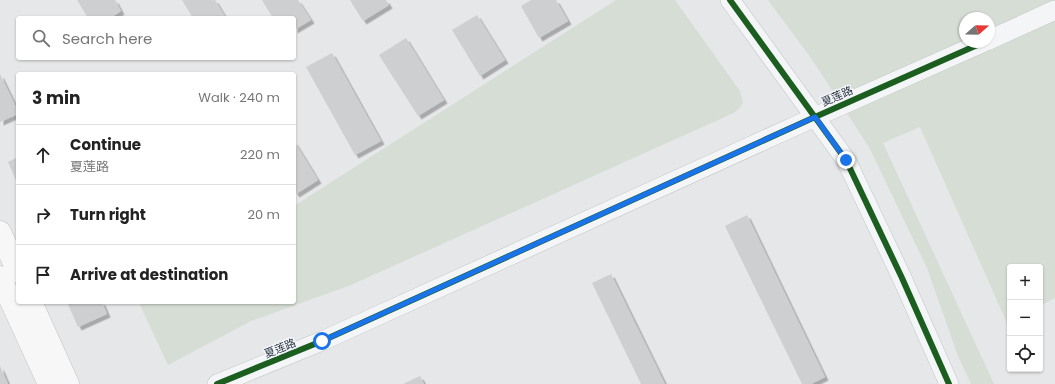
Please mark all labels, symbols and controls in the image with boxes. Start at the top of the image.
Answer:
north arrow [959,12,995,48]
search box [16,16,296,60]
icon: search [30,27,52,49]
text: Search here [62,28,152,49]
street label: 夏莲路 [819,82,855,110]
text: 3 min [32,86,80,110]
text: Walk · 240 m [198,88,280,107]
text: Continue [70,134,141,155]
icon: ahead [32,144,54,166]
text: 220 m [240,145,280,164]
route end [837,151,855,169]
text: 夏莲路 [70,157,109,176]
icon: right [32,204,54,226]
text: Turn right [70,204,146,225]
text: 20 m [247,205,280,224]
icon: arrive [32,264,54,286]
text: Arrive at destination [70,264,228,285]
map controls [1007,264,1043,372]
button: + [1007,264,1043,300]
button: − [1007,300,1043,336]
route start [313,332,331,350]
street label: 夏莲路 [262,334,298,362]
button: locate [1007,336,1043,372]

